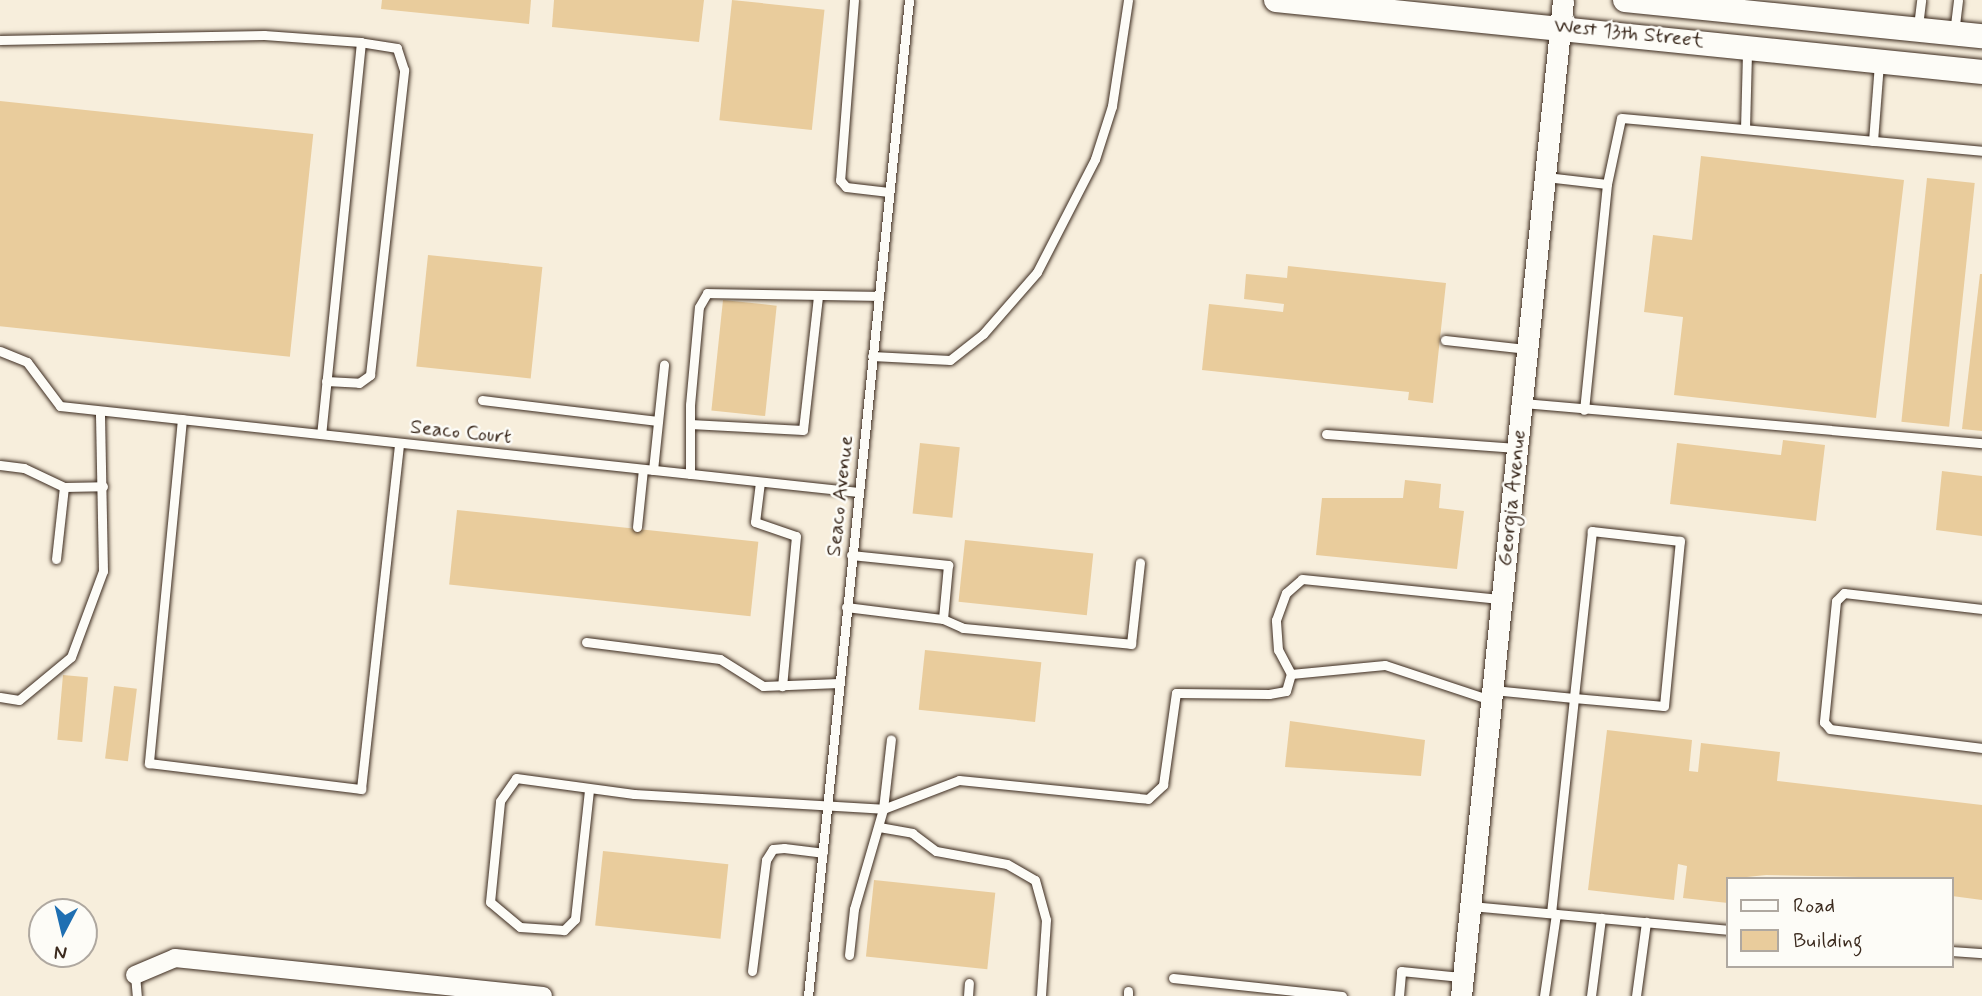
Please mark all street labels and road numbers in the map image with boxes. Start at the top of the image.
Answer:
street label: West 13th Street [1553,13,1705,53]
street label: Seaco Court [407,414,515,450]
street label: Georgia Avenue [1492,427,1532,569]
street label: Seaco Avenue [821,434,859,558]

